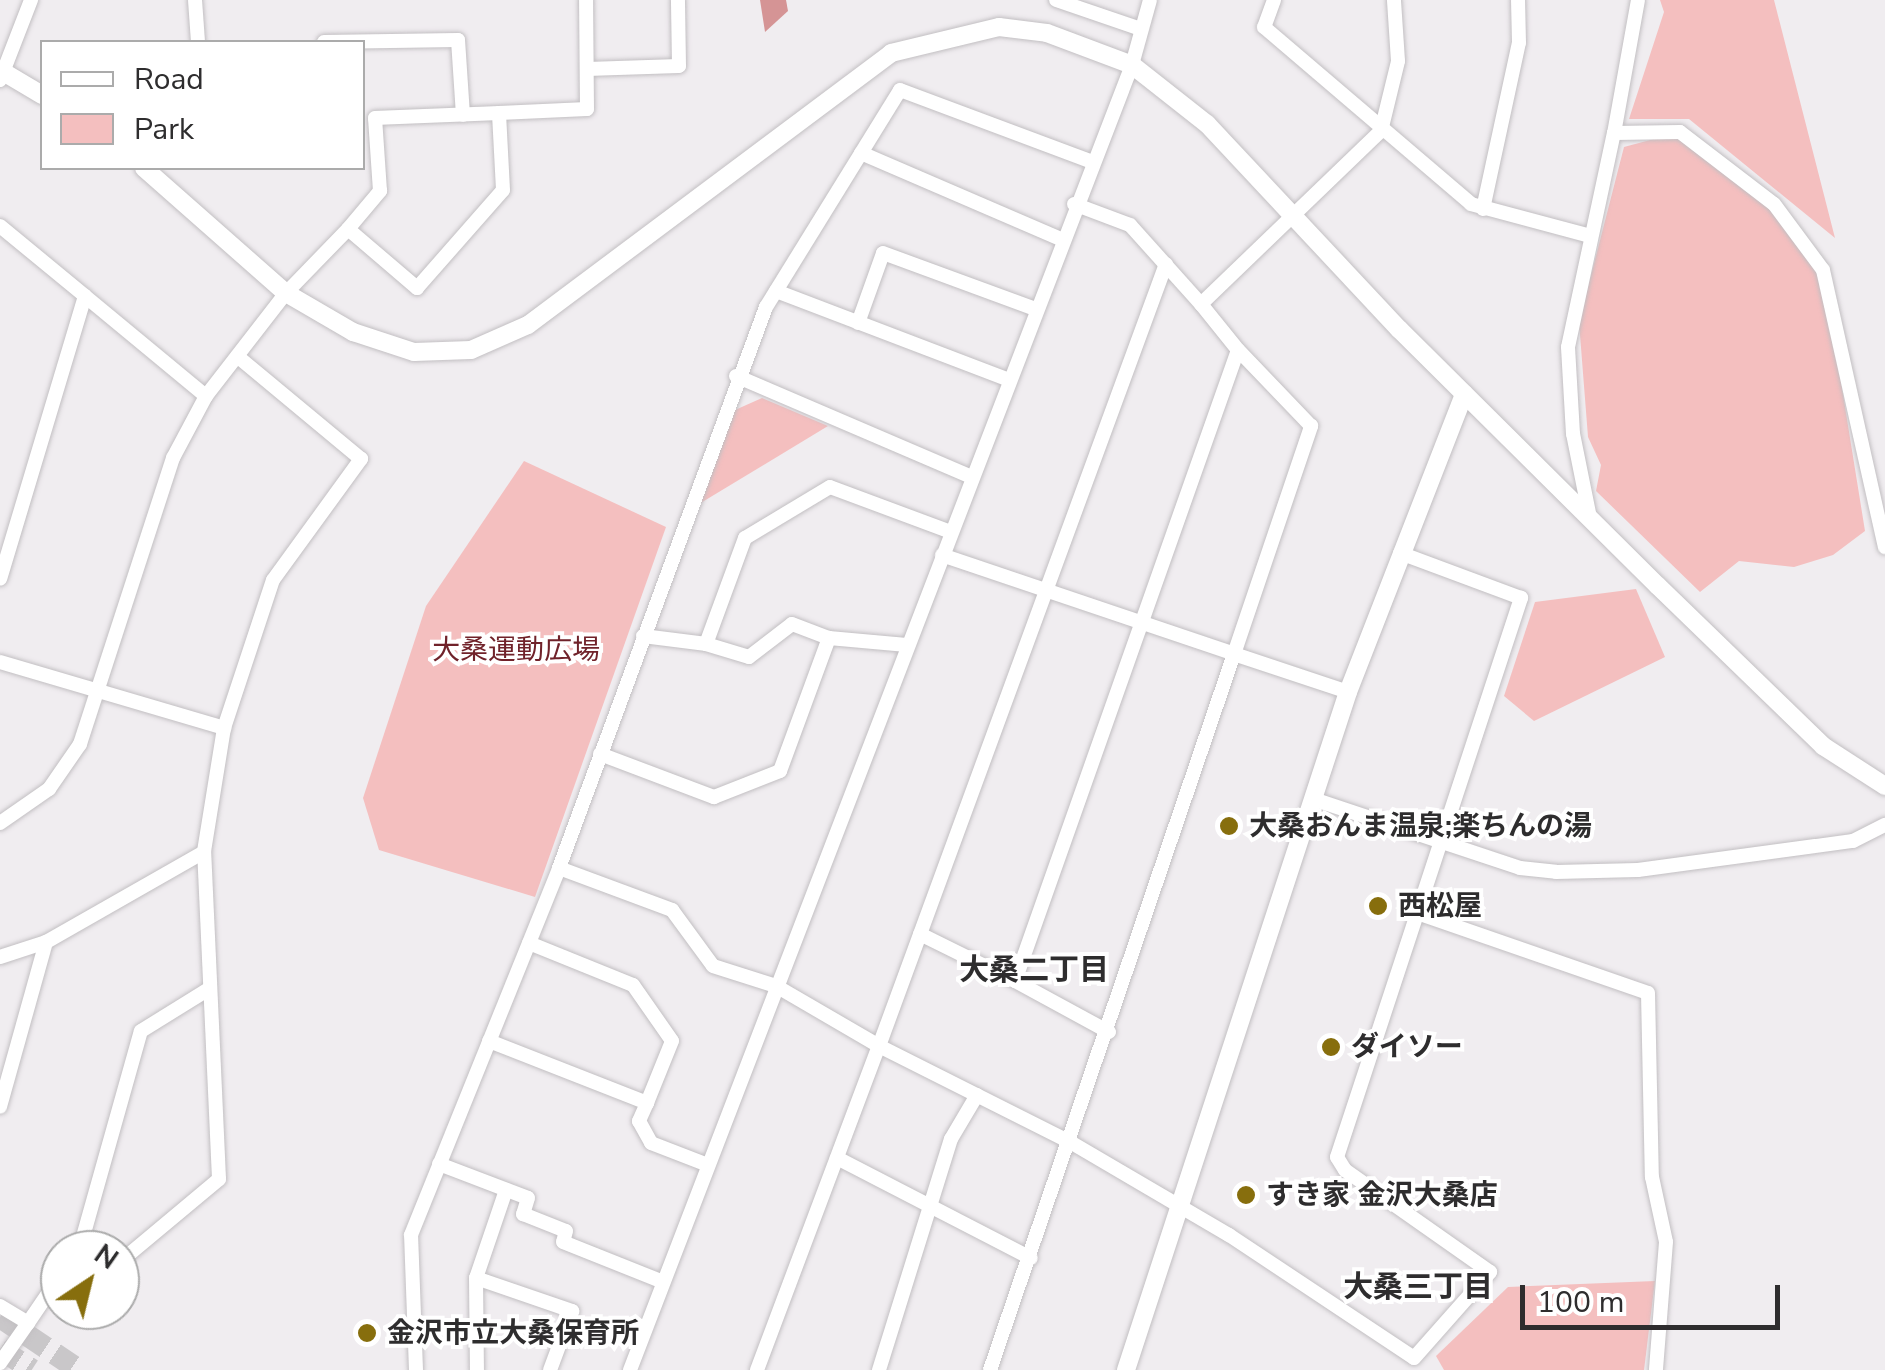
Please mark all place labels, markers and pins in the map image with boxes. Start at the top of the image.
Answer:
place label: 大桑おんま温泉;楽ちんの湯 [1249,809,1592,843]
marker: 大桑おんま温泉;楽ちんの湯 [1218,815,1240,837]
place label: 西松屋 [1398,889,1482,923]
marker: 西松屋 [1367,895,1389,917]
place label: ダイソー [1351,1030,1463,1064]
marker: ダイソー [1320,1036,1342,1058]
place label: すき家 金沢大桑店 [1266,1178,1498,1212]
marker: すき家 金沢大桑店 [1235,1184,1257,1206]
place label: 金沢市立大桑保育所 [387,1316,639,1350]
marker: 金沢市立大桑保育所 [356,1322,378,1344]

